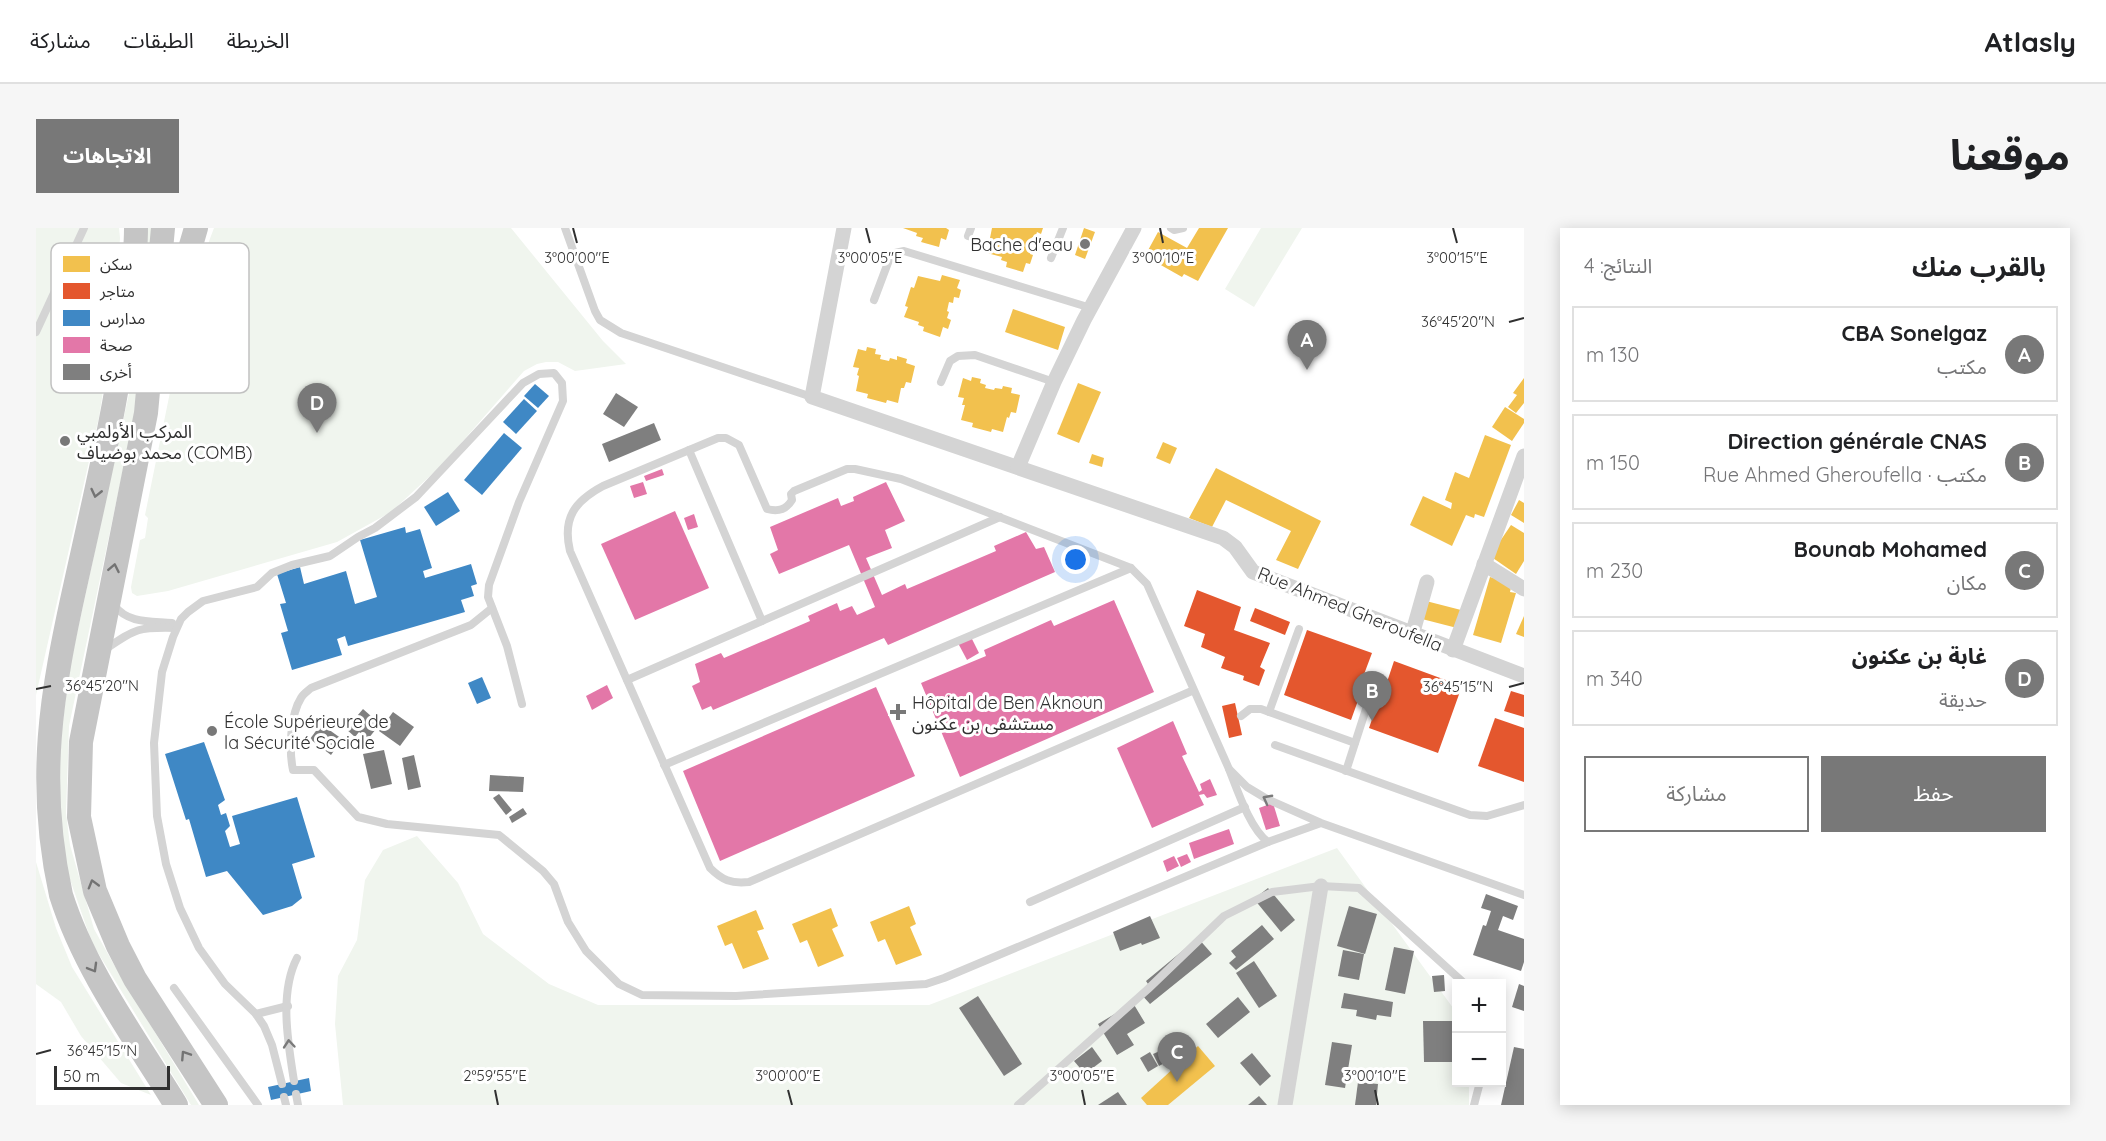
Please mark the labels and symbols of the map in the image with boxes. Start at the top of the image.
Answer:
place label: Bache d'eau [970,233,1073,256]
marker: Bache d'eau [1078,237,1092,251]
legend [51,243,249,393]
text: 3°00'00"E [544,248,610,267]
text: 3°00'05"E [838,248,902,267]
text: 3°00'10"E [1132,248,1194,267]
text: 3°00'15"E [1426,248,1488,267]
text: سكن [100,254,132,274]
text: متاجر [99,281,135,301]
text: مدارس [100,308,145,328]
text: 36°45'20"N [1421,312,1495,331]
pin: A [1288,320,1326,370]
text: صحة [100,335,132,355]
text: أخرى [100,362,132,382]
pin: D [298,384,336,433]
place label: المركب الأولمبي محمد بوضياف (COMB) [77,420,253,464]
marker: المركب الأولمبي محمد بوضياف (COMB) [58,434,72,448]
one-way arrow [90,488,103,498]
your location [1061,545,1090,574]
street label: Rue Ahmed Gheroufella [1254,561,1446,657]
one-way arrow [107,563,120,573]
pin: B [1352,672,1392,721]
text: 36°45'20"N [65,676,139,695]
text: 36°45'15"N [1423,677,1493,696]
place label: Hôpital de Ben Aknoun مستشفى بن عكنون [912,691,1103,735]
marker: Hôpital de Ben Aknoun مستشفى بن عكنون [889,703,907,721]
place label: École Supérieure de la Sécurité Sociale [224,710,389,754]
marker: École Supérieure de la Sécurité Sociale [205,724,219,738]
one-way arrow [1263,795,1274,806]
one-way arrow [88,879,100,890]
one-way arrow [86,962,97,972]
pin: C [1158,1032,1196,1082]
one-way arrow [283,1039,296,1048]
text: 36°45'15"N [67,1041,137,1060]
one-way arrow [181,1051,192,1062]
scale bar [54,1063,170,1090]
text: 2°59'55"E [463,1066,527,1085]
text: 3°00'00"E [755,1066,821,1085]
text: 3°00'05"E [1050,1066,1114,1085]
text: 3°00'10"E [1344,1066,1406,1085]

